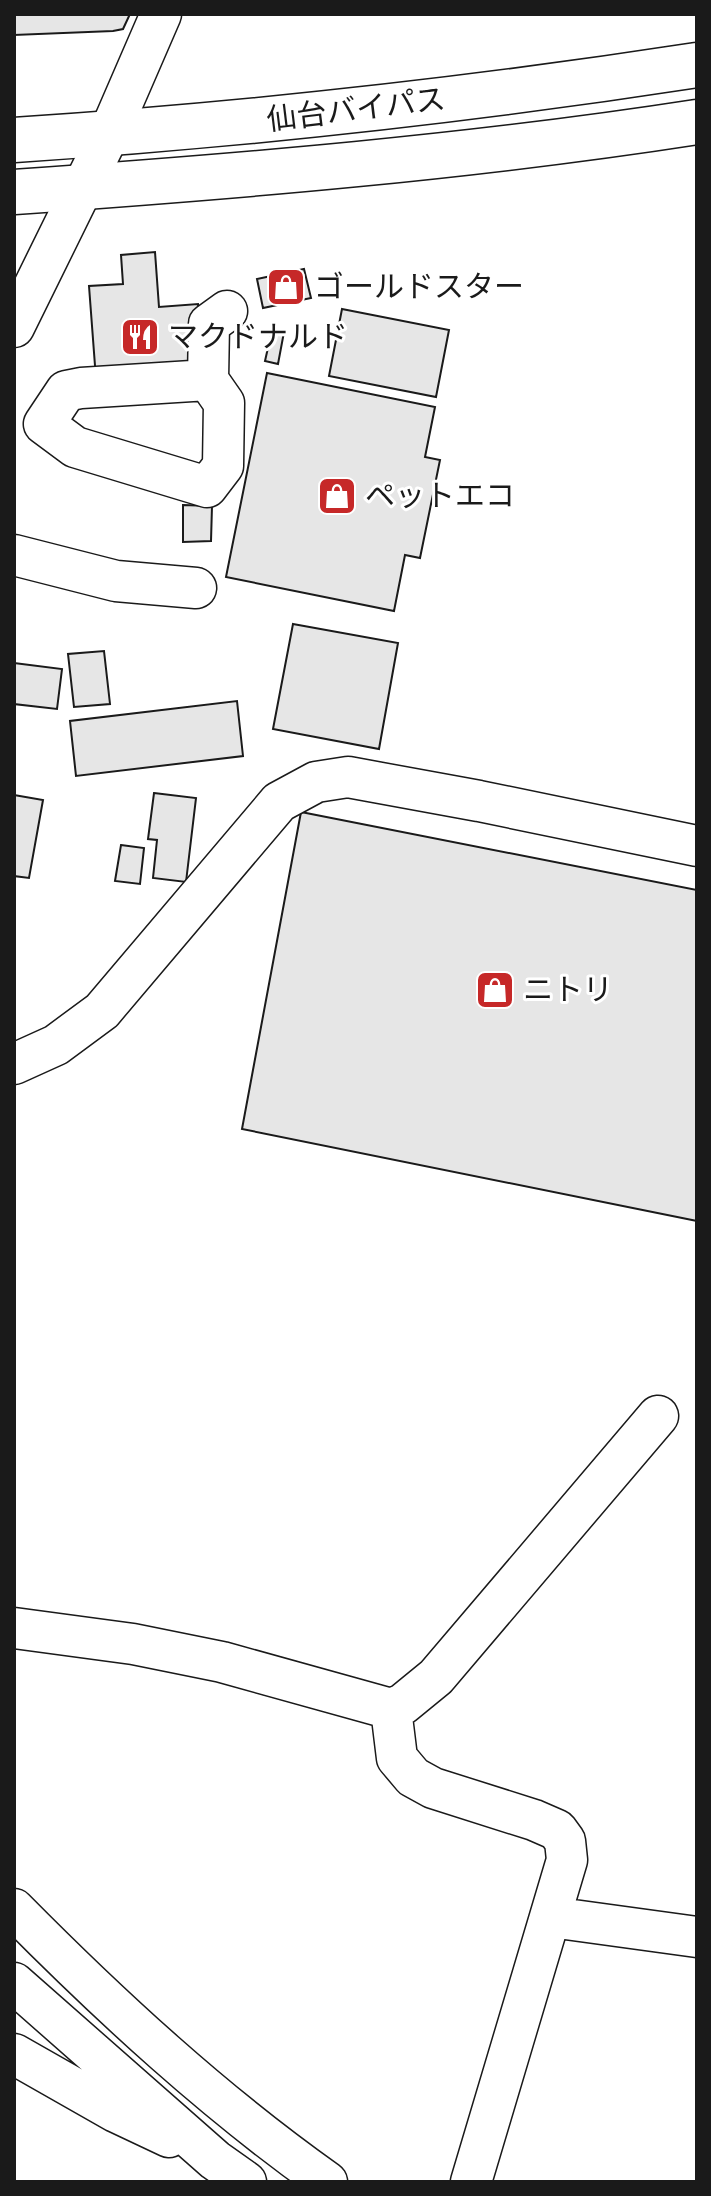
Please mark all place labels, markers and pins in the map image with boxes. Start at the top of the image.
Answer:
shop icon: ゴールドスター [265,266,307,308]
place label: ゴールドスター [314,269,524,306]
restaurant icon: マクドナルド [119,316,161,358]
place label: マクドナルド [168,319,348,356]
shop icon: ペットエコ [316,475,358,517]
place label: ペットエコ [365,478,515,515]
shop icon: ニトリ [474,969,516,1011]
place label: ニトリ [523,972,613,1009]

